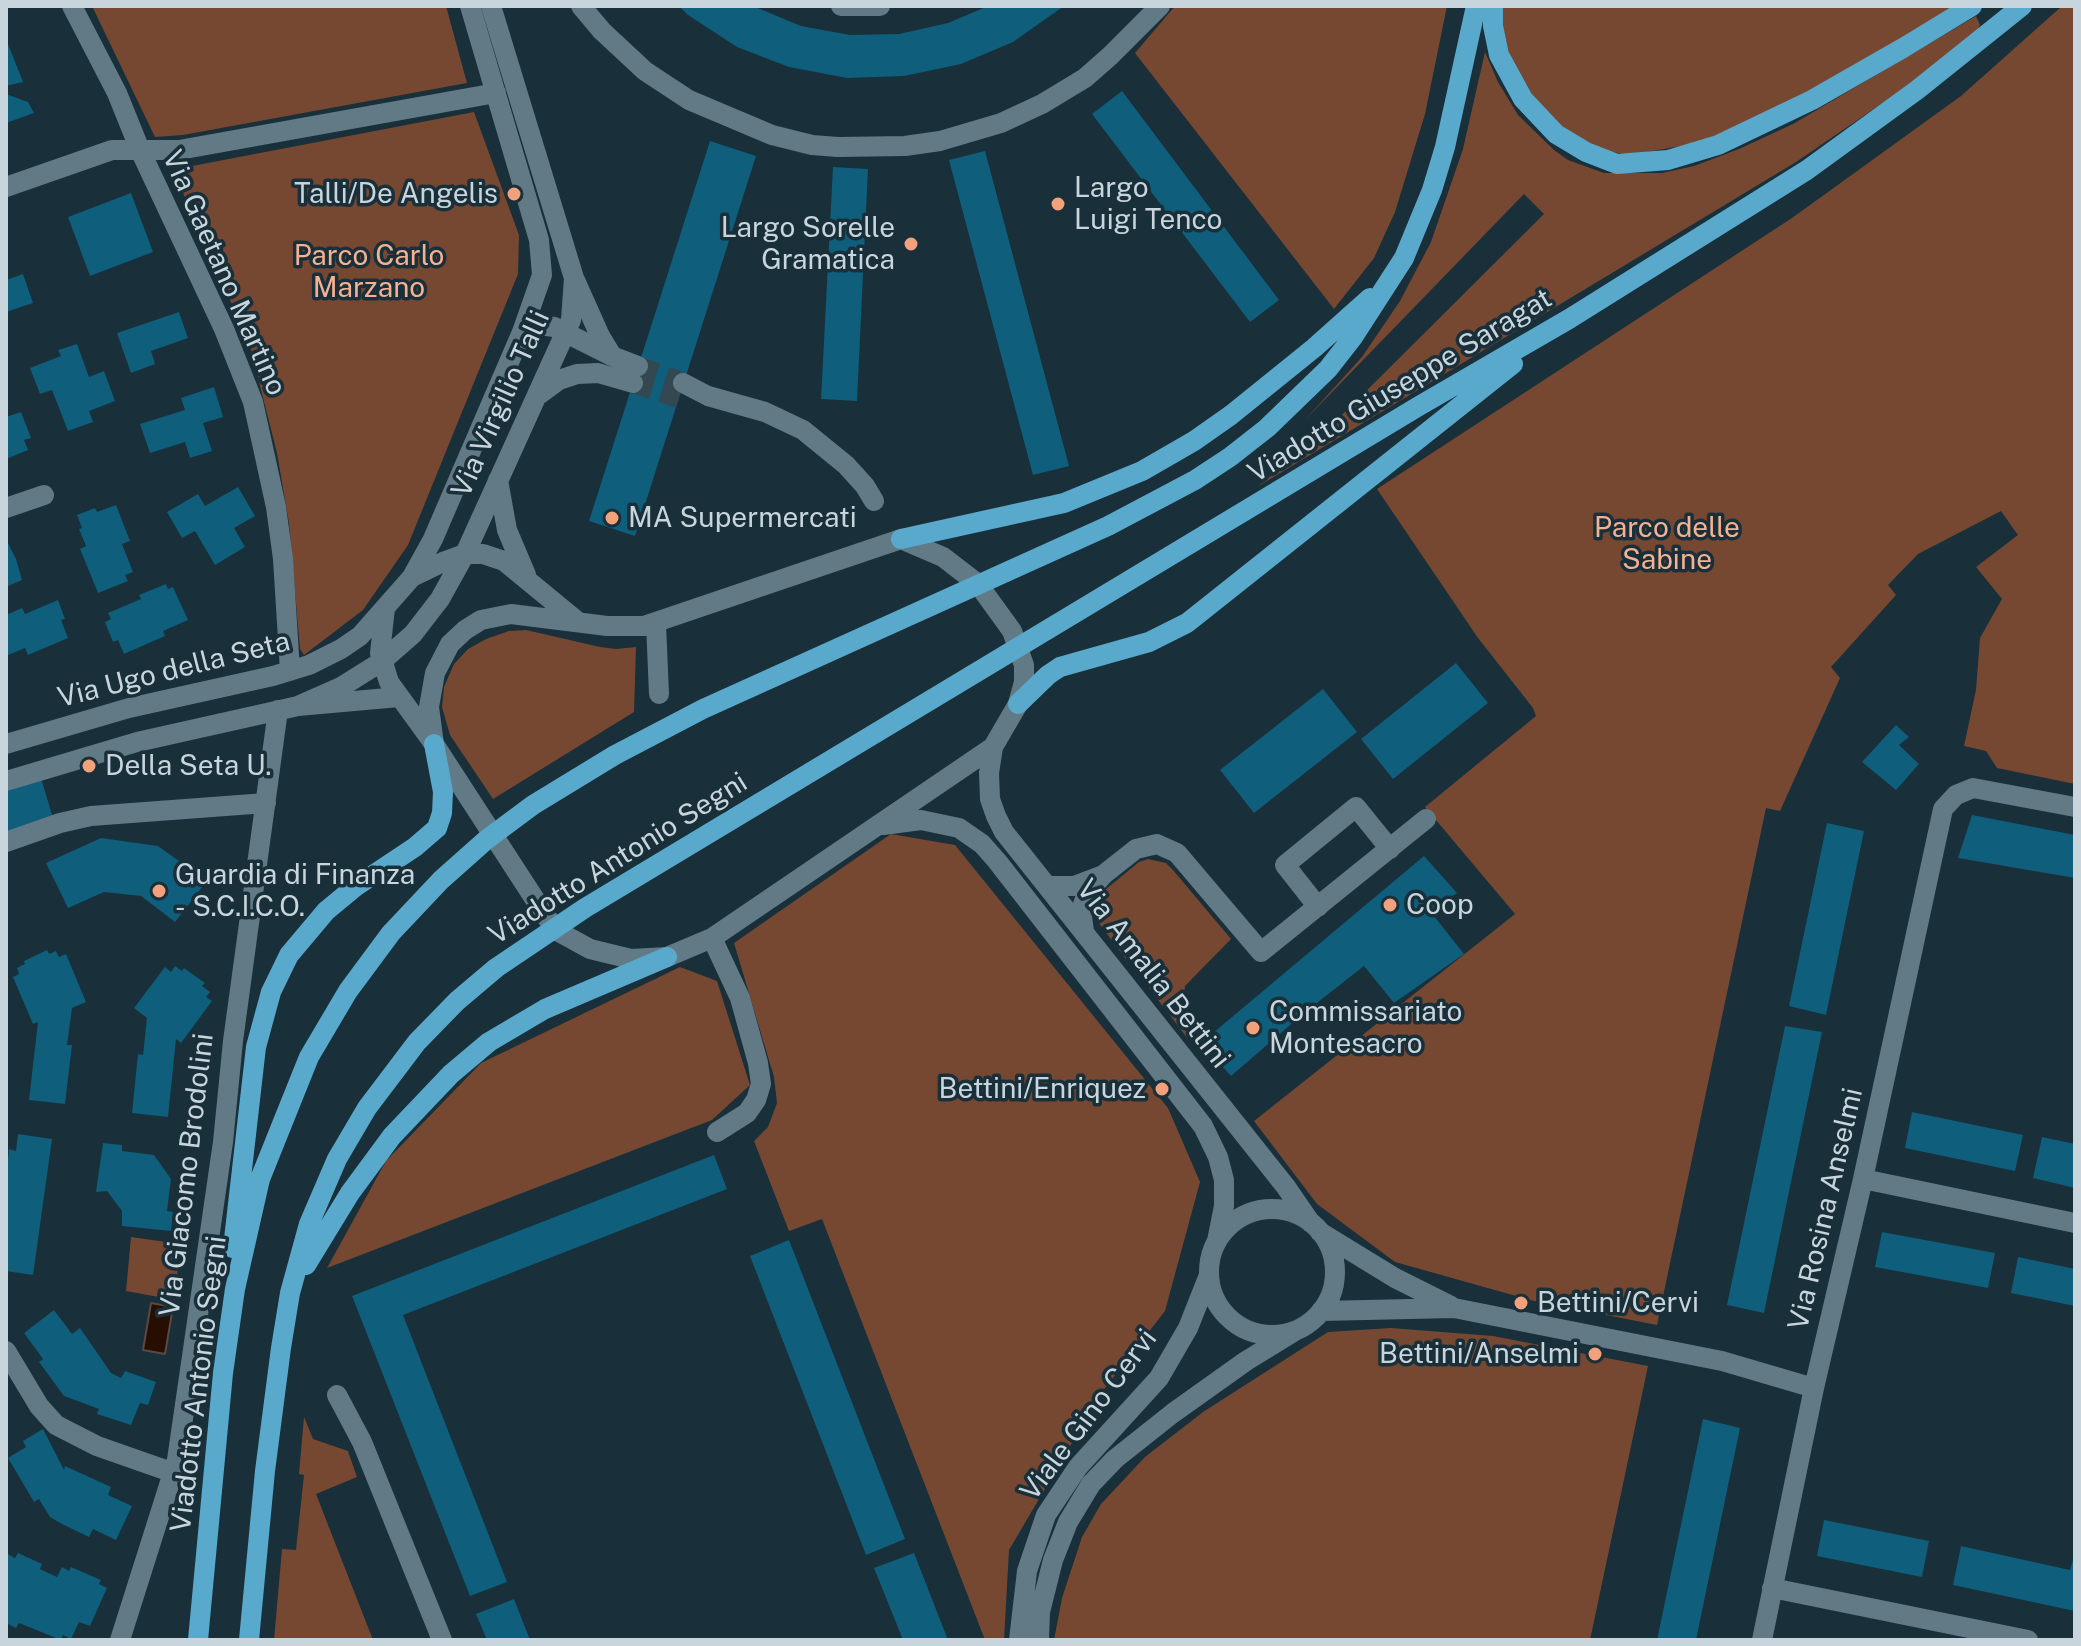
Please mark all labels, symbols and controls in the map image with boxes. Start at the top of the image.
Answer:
street label: Via Gaetano Martino [155,145,293,401]
place label: Largo Luigi Tenco [1074,171,1222,237]
place label: Talli/De Angelis [294,177,498,211]
marker: Talli/De Angelis [505,185,523,203]
marker: Largo Luigi Tenco [1049,195,1067,213]
place label: Largo Sorelle Gramatica [721,211,895,277]
marker: Largo Sorelle Gramatica [902,235,920,253]
park label: Parco Carlo Marzano [294,239,444,305]
street label: Viadotto Giuseppe Saragat [1242,282,1558,490]
street label: Via Virgilio Talli [445,305,557,503]
place label: MA Supermercati [628,501,857,535]
marker: MA Supermercati [603,509,621,527]
park label: Parco delle Sabine [1594,511,1740,577]
street label: Via Ugo della Seta [54,625,294,715]
place label: Della Seta U. [105,749,272,783]
marker: Della Seta U. [80,757,98,775]
street label: Viadotto Antonio Segni [483,766,753,952]
place label: Guardia di Finanza - S.C.I.C.O. [175,858,415,924]
street label: Via Amalia Bettini [1069,873,1237,1075]
marker: Guardia di Finanza - S.C.I.C.O. [150,882,168,900]
place label: Coop [1406,888,1474,922]
marker: Coop [1381,896,1399,914]
place label: Commissariato Montesacro [1269,995,1462,1061]
marker: Commissariato Montesacro [1244,1019,1262,1037]
street label: Via Giacomo Brodolini [153,1031,221,1319]
place label: Bettini/Enriquez [939,1072,1146,1106]
marker: Bettini/Enriquez [1153,1080,1171,1098]
street label: Via Rosina Anselmi [1782,1085,1870,1333]
street label: Viadotto Antonio Segni [164,1234,234,1534]
place label: Bettini/Cervi [1537,1286,1699,1320]
marker: Bettini/Cervi [1512,1294,1530,1312]
street label: Viale Gino Cervi [1014,1323,1164,1507]
place label: Bettini/Anselmi [1379,1337,1579,1371]
marker: Bettini/Anselmi [1586,1345,1604,1363]

